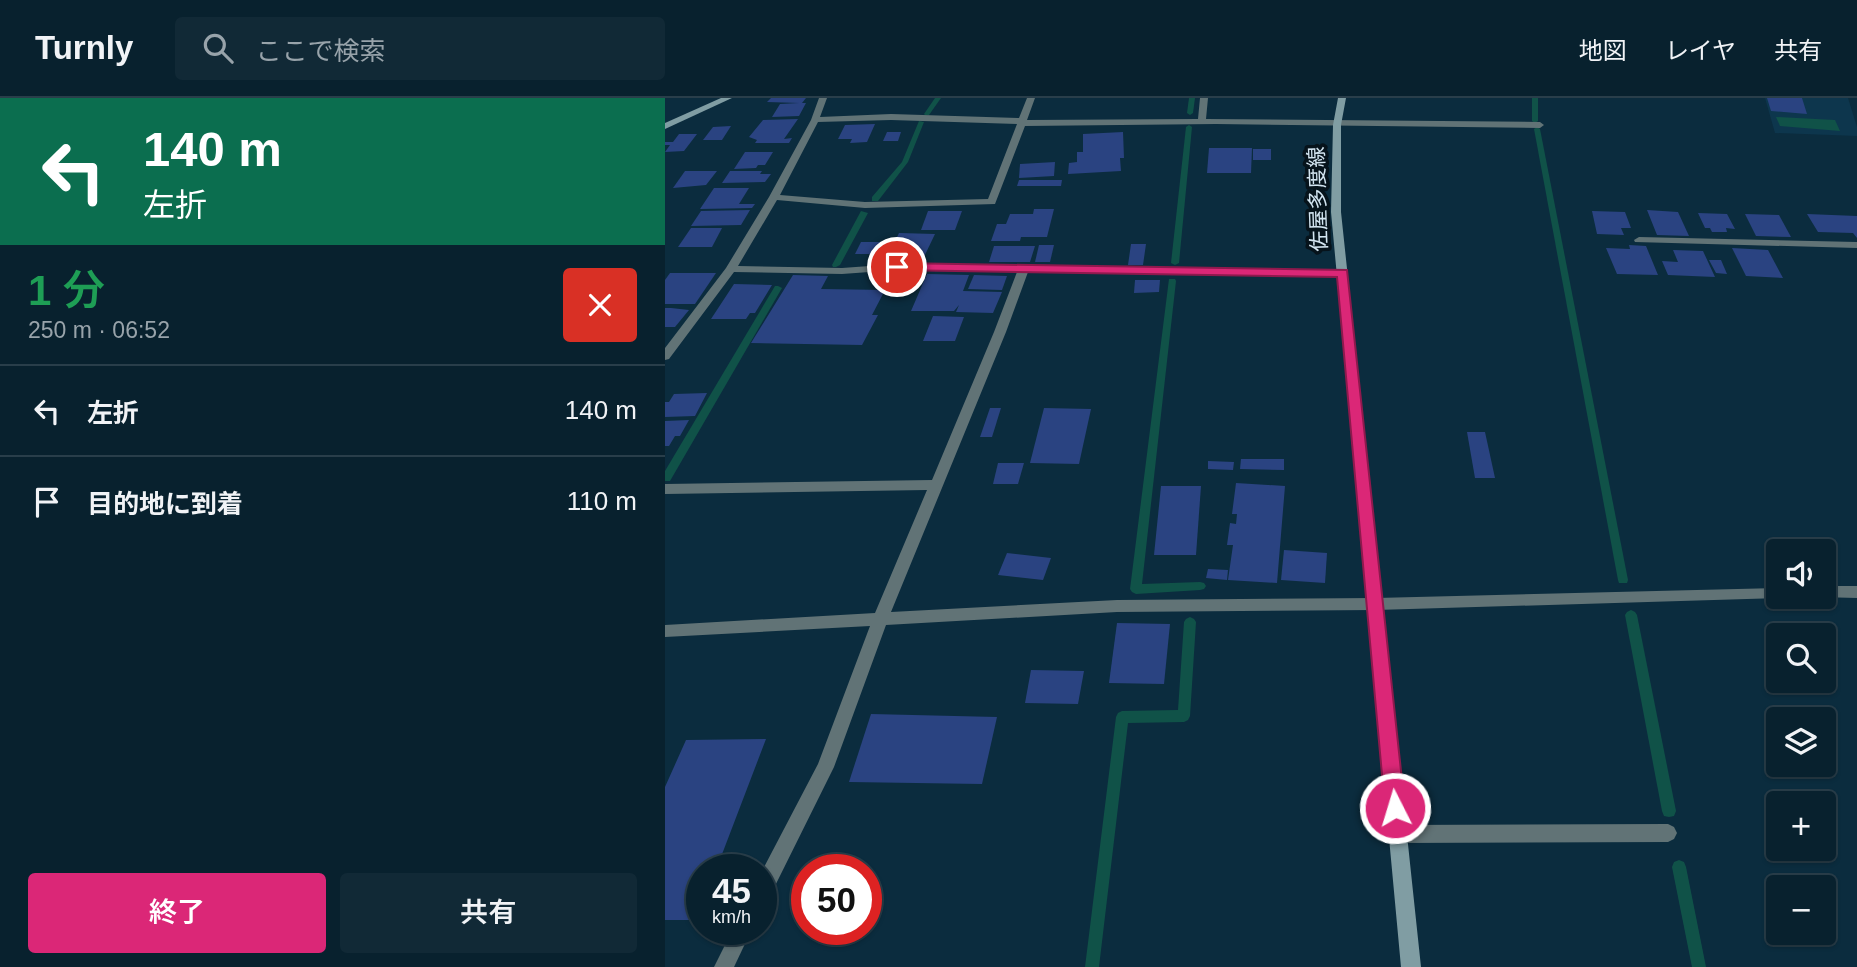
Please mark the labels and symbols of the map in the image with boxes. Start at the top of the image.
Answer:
street label: 佐屋多度線 [1304,146,1331,252]
pin [867,237,927,297]
position arrow [1358,771,1432,845]
speed limit sign: 50 [791,854,882,945]

